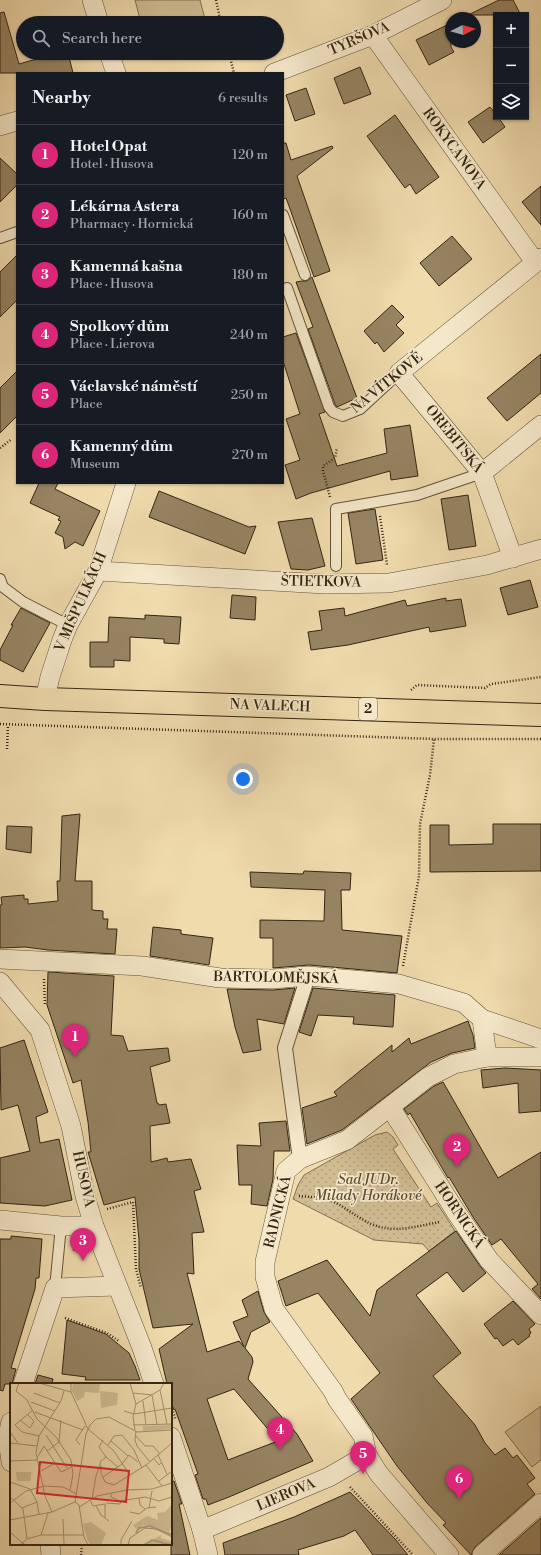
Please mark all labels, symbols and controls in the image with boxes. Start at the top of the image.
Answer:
north arrow [445,12,481,48]
map controls [493,12,529,120]
button: + [493,12,529,48]
search box [16,16,284,60]
street label: TYRŠOVA [325,16,393,60]
icon: search [30,27,52,49]
text: Search here [62,29,142,48]
button: − [493,48,529,84]
button: layers [493,84,529,120]
text: Nearby [32,87,91,109]
text: 6 results [218,90,268,106]
street label: ROKYCANOVA [418,105,490,194]
text: Hotel Opat [70,137,147,156]
text: 1 [42,147,48,163]
text: 120 m [232,147,268,163]
text: Hotel · Husova [70,156,154,172]
text: Lékárna Astera [70,197,179,216]
text: 2 [41,207,49,223]
text: 160 m [232,207,268,223]
text: Pharmacy · Hornická [70,216,193,232]
text: Kamenná kašna [70,257,183,276]
text: 3 [41,267,49,283]
text: 180 m [232,267,268,283]
text: Place · Husova [70,276,154,292]
text: Spolkový dům [70,317,169,336]
text: 4 [41,327,49,343]
text: 240 m [230,327,268,343]
text: Place · Lierova [70,336,155,352]
street label: NA VÍTKOVĚ [346,347,427,417]
text: Václavské náměstí [70,377,197,396]
text: 5 [41,387,49,403]
text: 250 m [231,387,268,403]
text: Place [70,396,102,412]
street label: OREBITSKÁ [421,400,489,477]
text: Kamenný dům [70,437,173,456]
text: 6 [41,447,49,463]
text: 270 m [232,447,268,463]
text: Museum [70,456,120,472]
street label: V MIŠPULKÁCH [49,548,111,656]
street label: ŠTIETKOVA [281,570,362,592]
street label: NA VALECH [229,696,311,716]
road number: 2 [359,698,377,720]
your location [233,769,253,789]
street label: BARTOLOMĚJSKÁ [212,966,339,988]
pin: 1 [62,1024,88,1057]
pin: 2 [444,1134,470,1167]
street label: HUSOVA [68,1149,98,1209]
park label: Sad JUDr. Milady Horákové [315,1171,423,1205]
street label: RADNICKÁ [258,1173,296,1250]
street label: HORNICKÁ [430,1177,490,1252]
pin: 3 [70,1228,96,1261]
inset map [10,1383,172,1545]
pin: 4 [267,1417,293,1450]
pin: 5 [350,1441,376,1474]
pin: 6 [446,1466,472,1499]
street label: LIEROVA [254,1474,318,1515]

